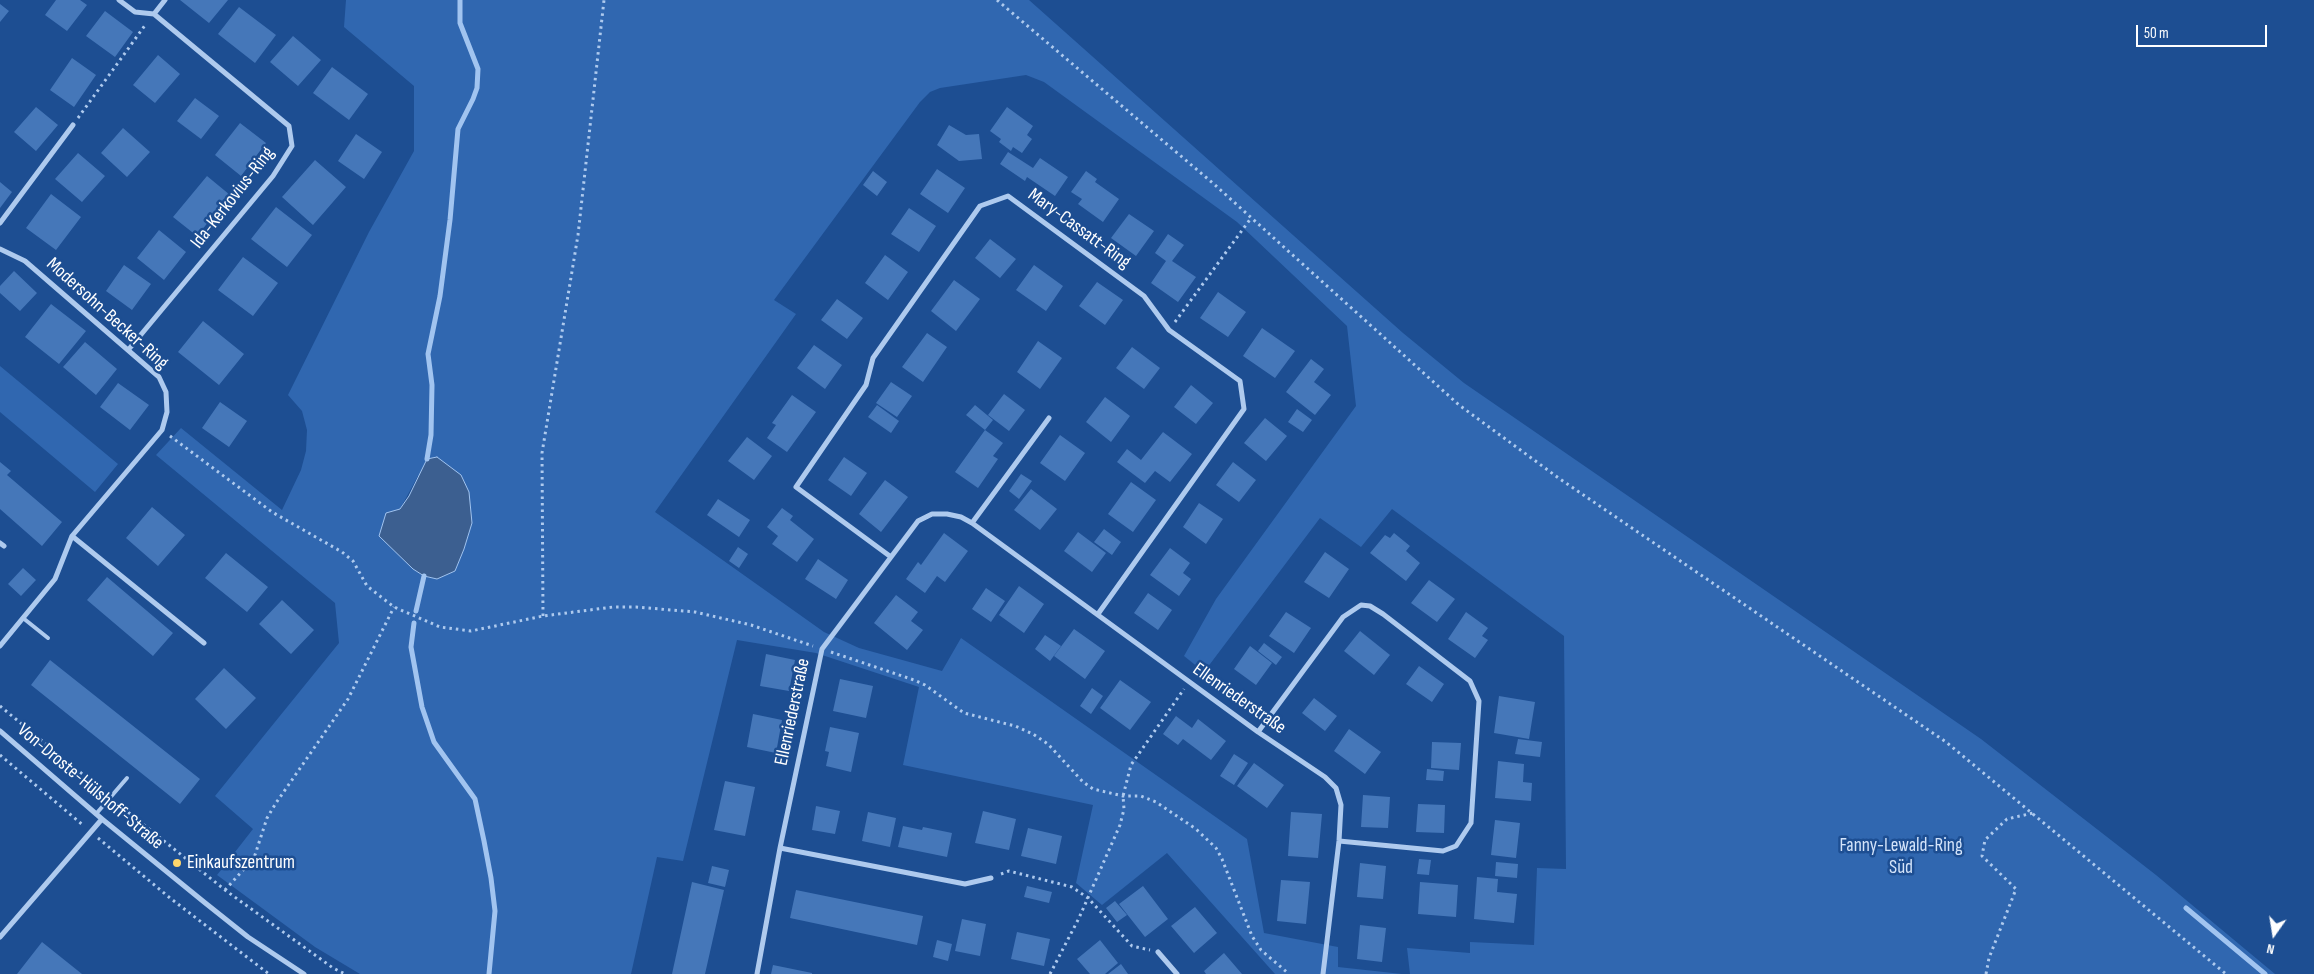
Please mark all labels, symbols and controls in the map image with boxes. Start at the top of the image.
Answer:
scale bar [2139,15,2270,47]
text: 50 m [2144,24,2169,43]
street label: Ida-Kerkovius-Ring [186,143,280,253]
street label: Mary-Cassatt-Ring [1023,184,1135,274]
street label: Modersohn-Becker-Ring [41,253,173,375]
street label: Ellenriederstraße [771,656,815,768]
street label: Ellenriederstraße [1188,658,1290,740]
street label: Von-Droste-Hülshoff-Straße [12,719,168,855]
park label: Fanny-Lewald-Ring Süd [1839,835,1963,879]
place label: Einkaufszentrum [187,852,295,874]
marker: Einkaufszentrum [171,857,183,869]
north arrow [2249,909,2299,959]
text: N [2265,940,2276,958]

